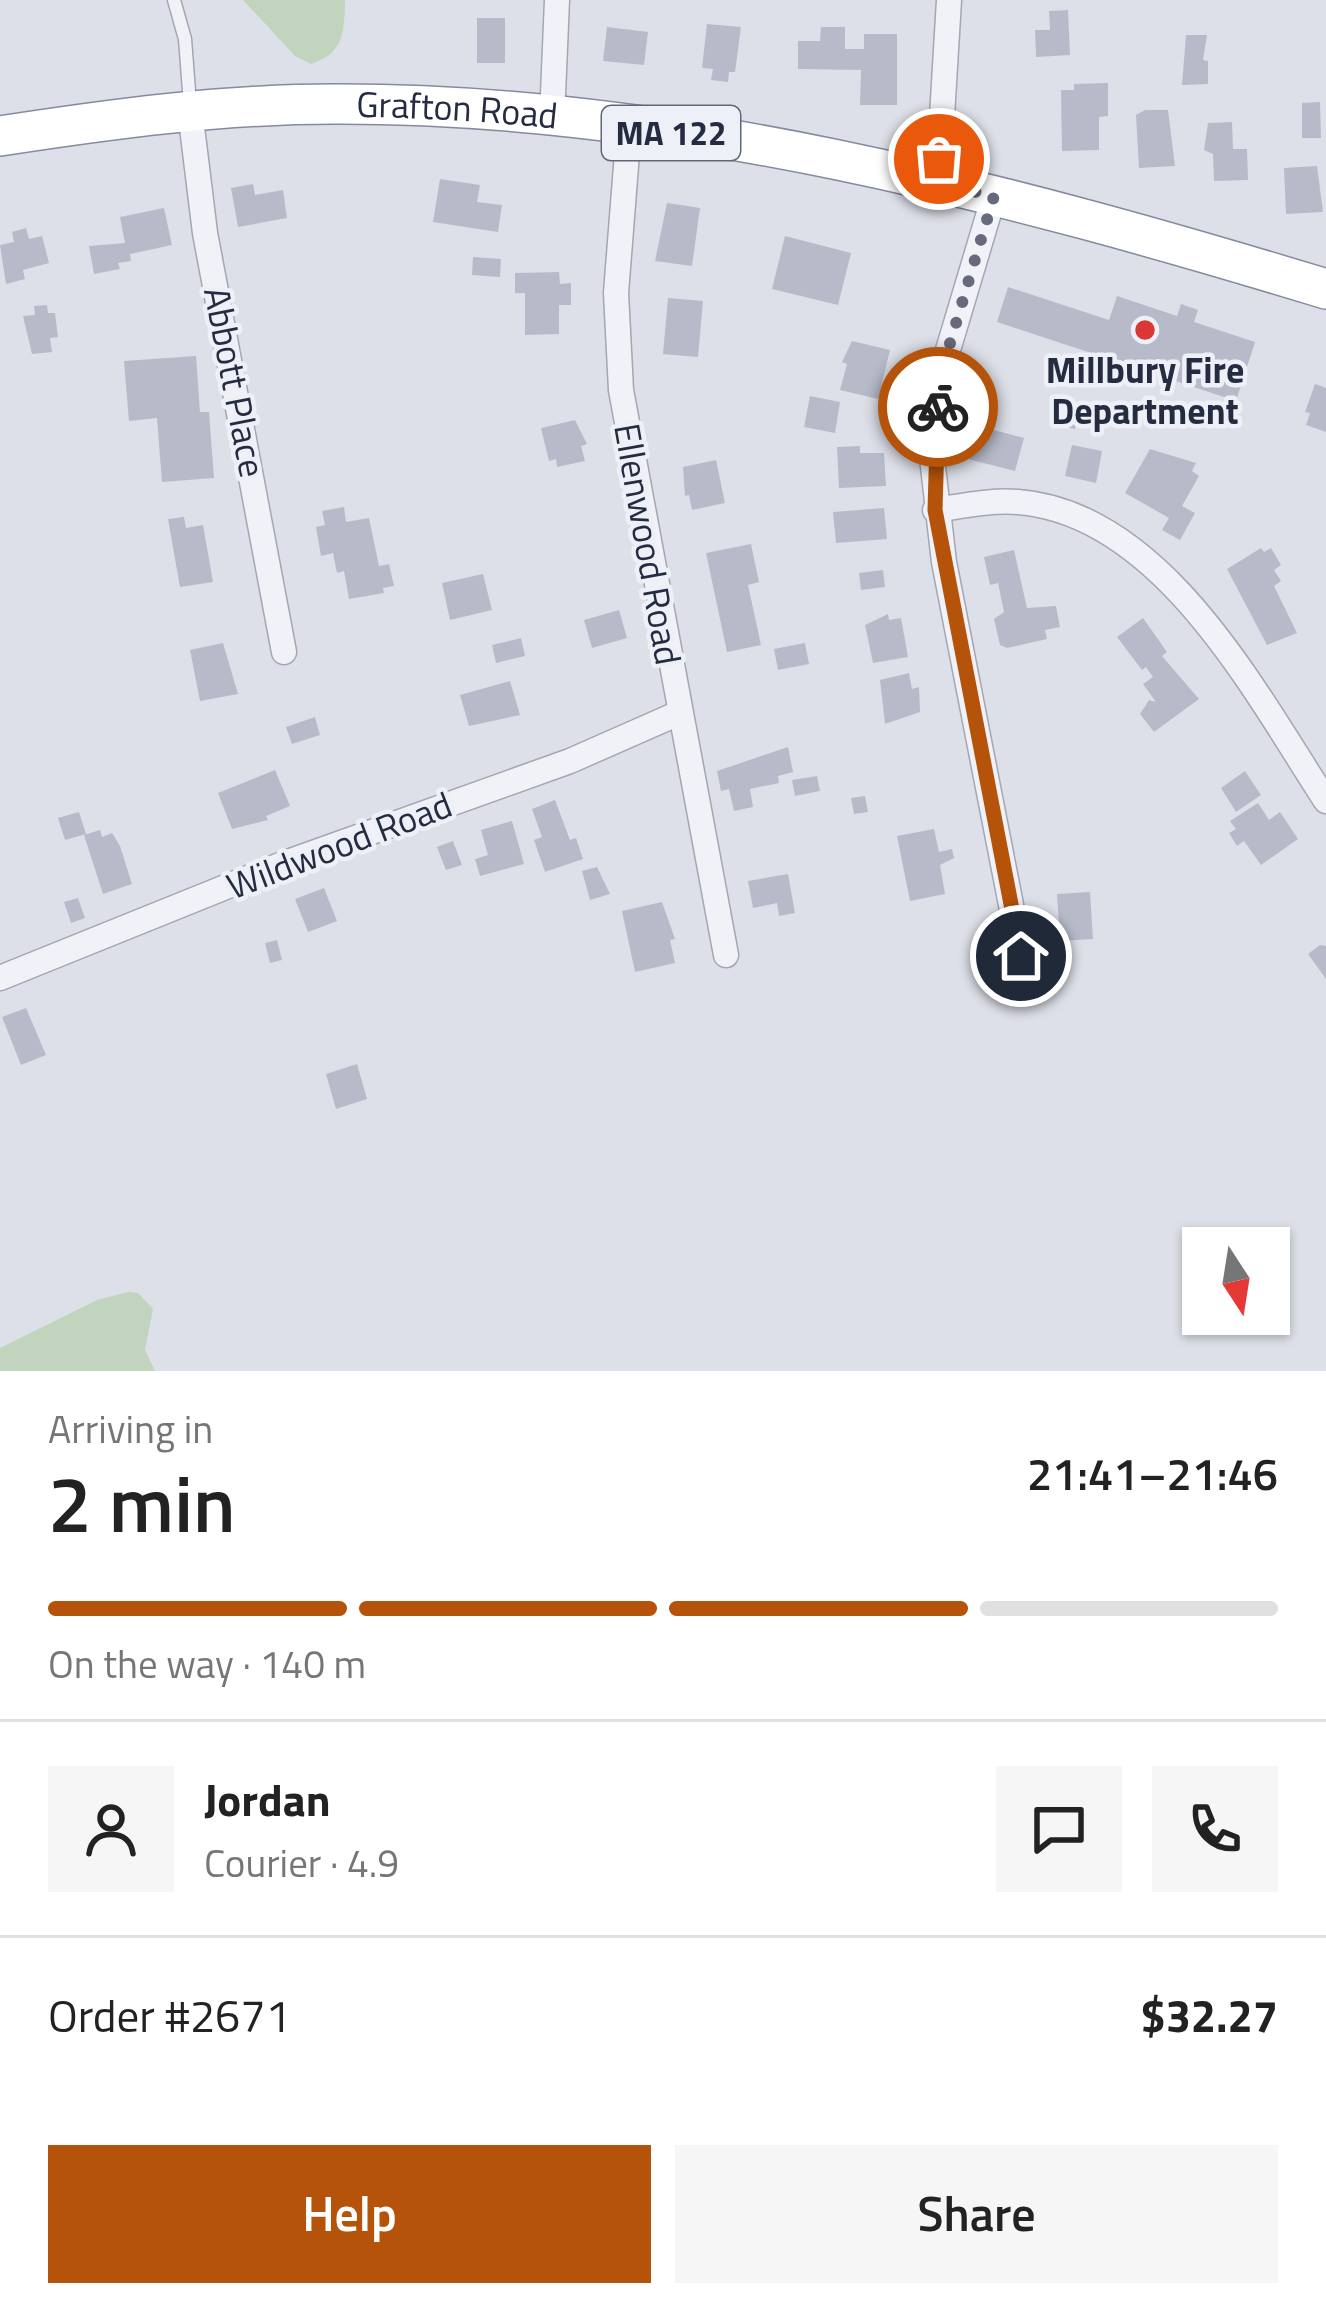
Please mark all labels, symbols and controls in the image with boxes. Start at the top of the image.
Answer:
street label: Grafton Road [356,76,560,142]
road number: MA 122 [602,106,740,160]
pin [888,108,990,210]
icon: bag [906,126,972,192]
street label: Abbott Place [190,282,281,482]
marker: Millbury Fire Department [1132,317,1158,343]
place label: Millbury Fire Department [1046,342,1244,438]
courier [878,347,998,467]
icon: bike [905,374,971,440]
street label: Ellenwood Road [600,419,697,669]
street label: Wildwood Road [218,776,459,913]
pin [970,905,1072,1007]
icon: home [988,923,1054,989]
north arrow [1182,1227,1290,1335]
map controls [1182,1227,1290,1335]
text: Arriving in [48,1399,213,1458]
text: 21:41–21:46 [1027,1439,1278,1507]
text: 2 min [48,1444,236,1562]
text: On the way · 140 m [48,1634,366,1693]
text: Jordan [204,1765,331,1833]
button: person [48,1766,174,1892]
button: chat [996,1766,1122,1892]
button: phone [1152,1766,1278,1892]
text: Courier · 4.9 [204,1833,399,1892]
text: Order #2671 [48,1981,291,2049]
text: $32.27 [1140,1981,1278,2049]
button: Help [48,2145,651,2283]
button: Share [675,2145,1278,2283]

